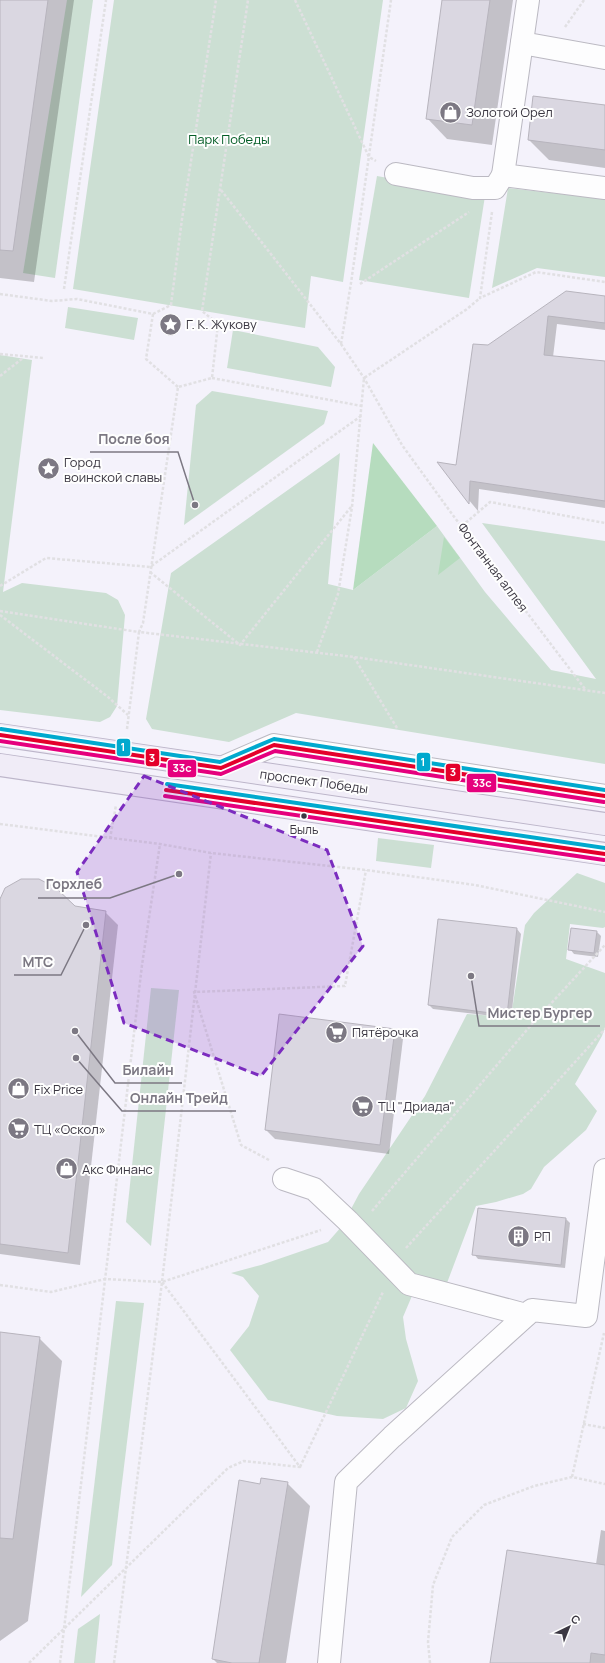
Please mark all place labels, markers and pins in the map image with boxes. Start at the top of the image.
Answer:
shop icon: Золотой Орел [437,99,463,125]
place label: Золотой Орел [466,103,553,121]
place icon: Г. К. Жукову [157,311,183,337]
place label: Г. К. Жукову [186,315,257,333]
callout: После боя [90,426,178,452]
place label: Город воинской славы [64,453,162,486]
place icon: Город воинской славы [35,456,61,482]
marker: Быль [299,811,309,821]
place label: Быль [290,821,318,838]
callout: Горхлеб [38,872,110,898]
callout: МТС [14,949,61,975]
callout: Мистер Бургер [479,1000,600,1026]
supermarket icon: Пятёрочка [323,1019,349,1045]
place label: Пятёрочка [352,1023,418,1041]
callout: Билайн [115,1057,182,1083]
shop icon: Fix Price [6,1076,32,1102]
place label: Fix Price [34,1080,84,1098]
callout: Онлайн Трейд [122,1085,236,1111]
supermarket icon: ТЦ "Дриада" [350,1093,376,1119]
place label: ТЦ "Дриада" [378,1097,455,1115]
supermarket icon: ТЦ «Оскол» [6,1116,32,1142]
place label: ТЦ «Оскол» [34,1120,106,1138]
shop icon: Акс Финанс [54,1156,80,1182]
place label: Акс Финанс [82,1160,153,1178]
building icon: РП [506,1223,532,1249]
place label: РП [534,1227,551,1245]

